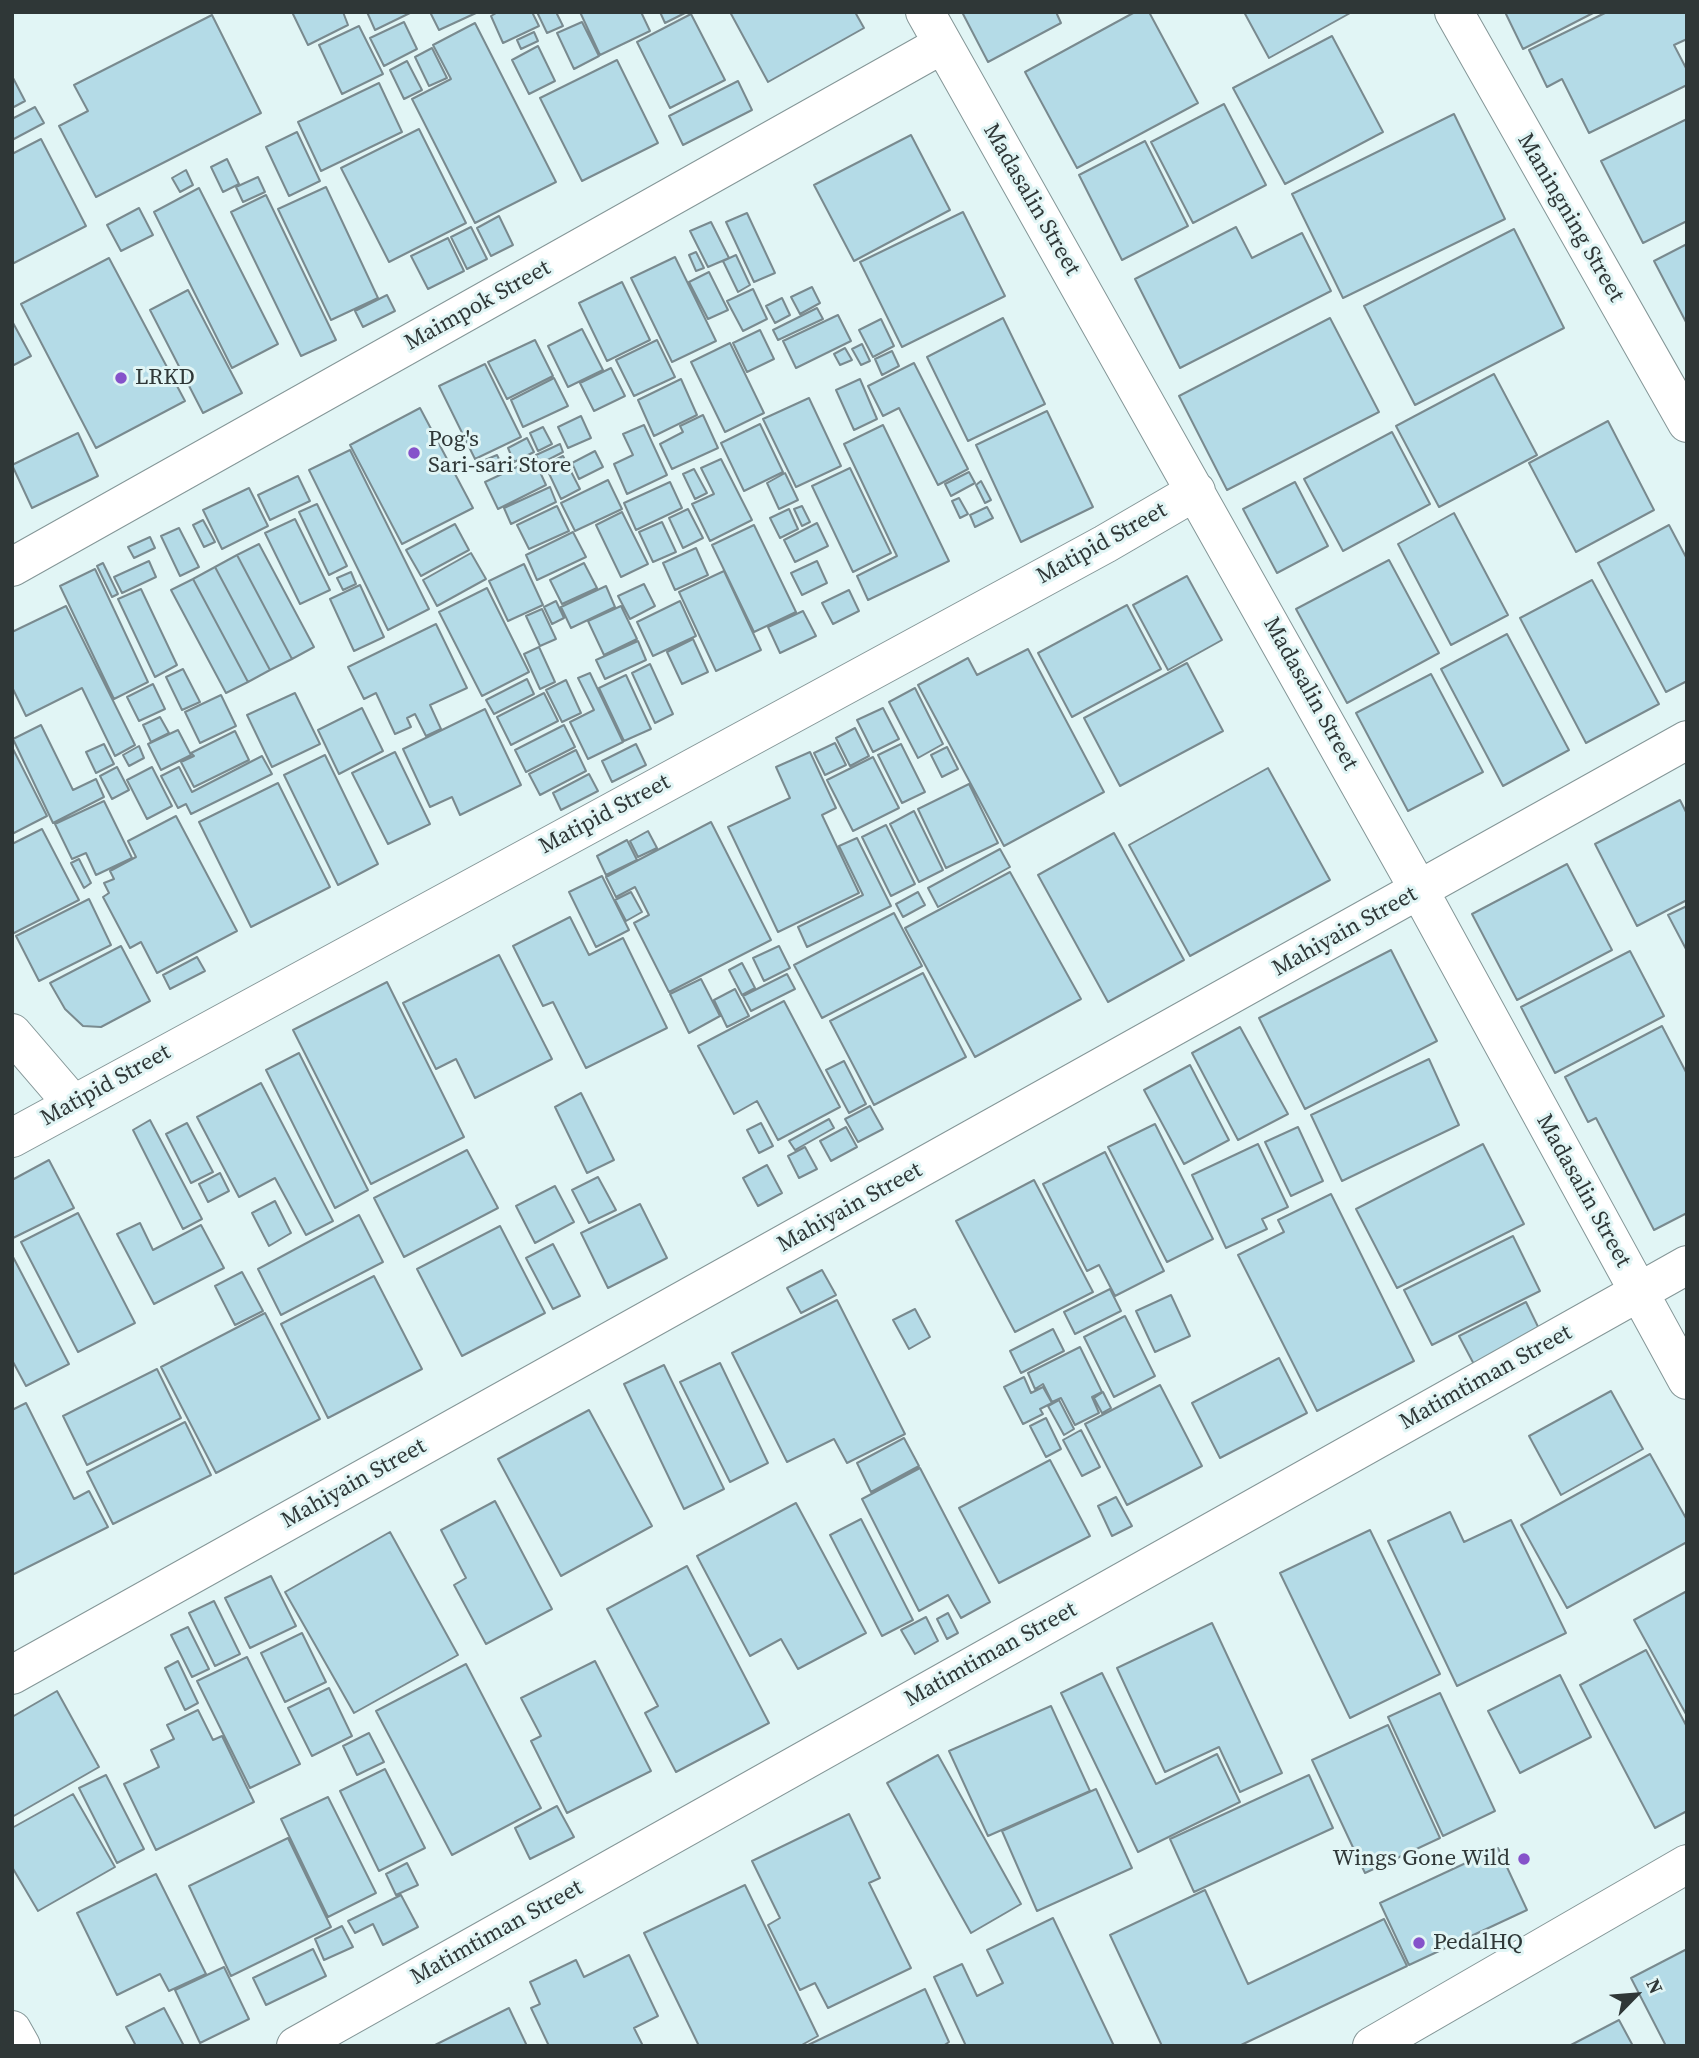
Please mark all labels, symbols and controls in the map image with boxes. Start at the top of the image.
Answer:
street label: Madasalin Street [976,119,1086,281]
street label: Maningning Street [1511,129,1629,307]
street label: Maimpok Street [400,255,556,357]
place label: LRKD [135,364,195,392]
marker: LRKD [113,370,129,386]
place label: Pog's Sari-sari Store [428,426,572,480]
marker: Pog's Sari-sari Store [406,445,422,461]
street label: Matipid Street [1032,497,1172,591]
street label: Madasalin Street [1257,613,1363,775]
street label: Matipid Street [535,769,675,861]
street label: Mahiyain Street [1268,881,1422,983]
street label: Matipid Street [36,1039,176,1133]
street label: Madasalin Street [1530,1110,1636,1272]
street label: Mahiyain Street [773,1157,927,1259]
street label: Matimtiman Street [1395,1319,1577,1437]
street label: Mahiyain Street [277,1433,431,1535]
street label: Matimtiman Street [900,1596,1082,1714]
place label: Wings Gone Wild [1333,1845,1510,1873]
marker: Wings Gone Wild [1516,1851,1532,1867]
street label: Matimtiman Street [406,1874,588,1992]
place label: PedalHQ [1433,1929,1523,1957]
marker: PedalHQ [1411,1935,1427,1951]
north arrow [1601,1960,1671,2030]
text: N [1640,1974,1670,1998]

